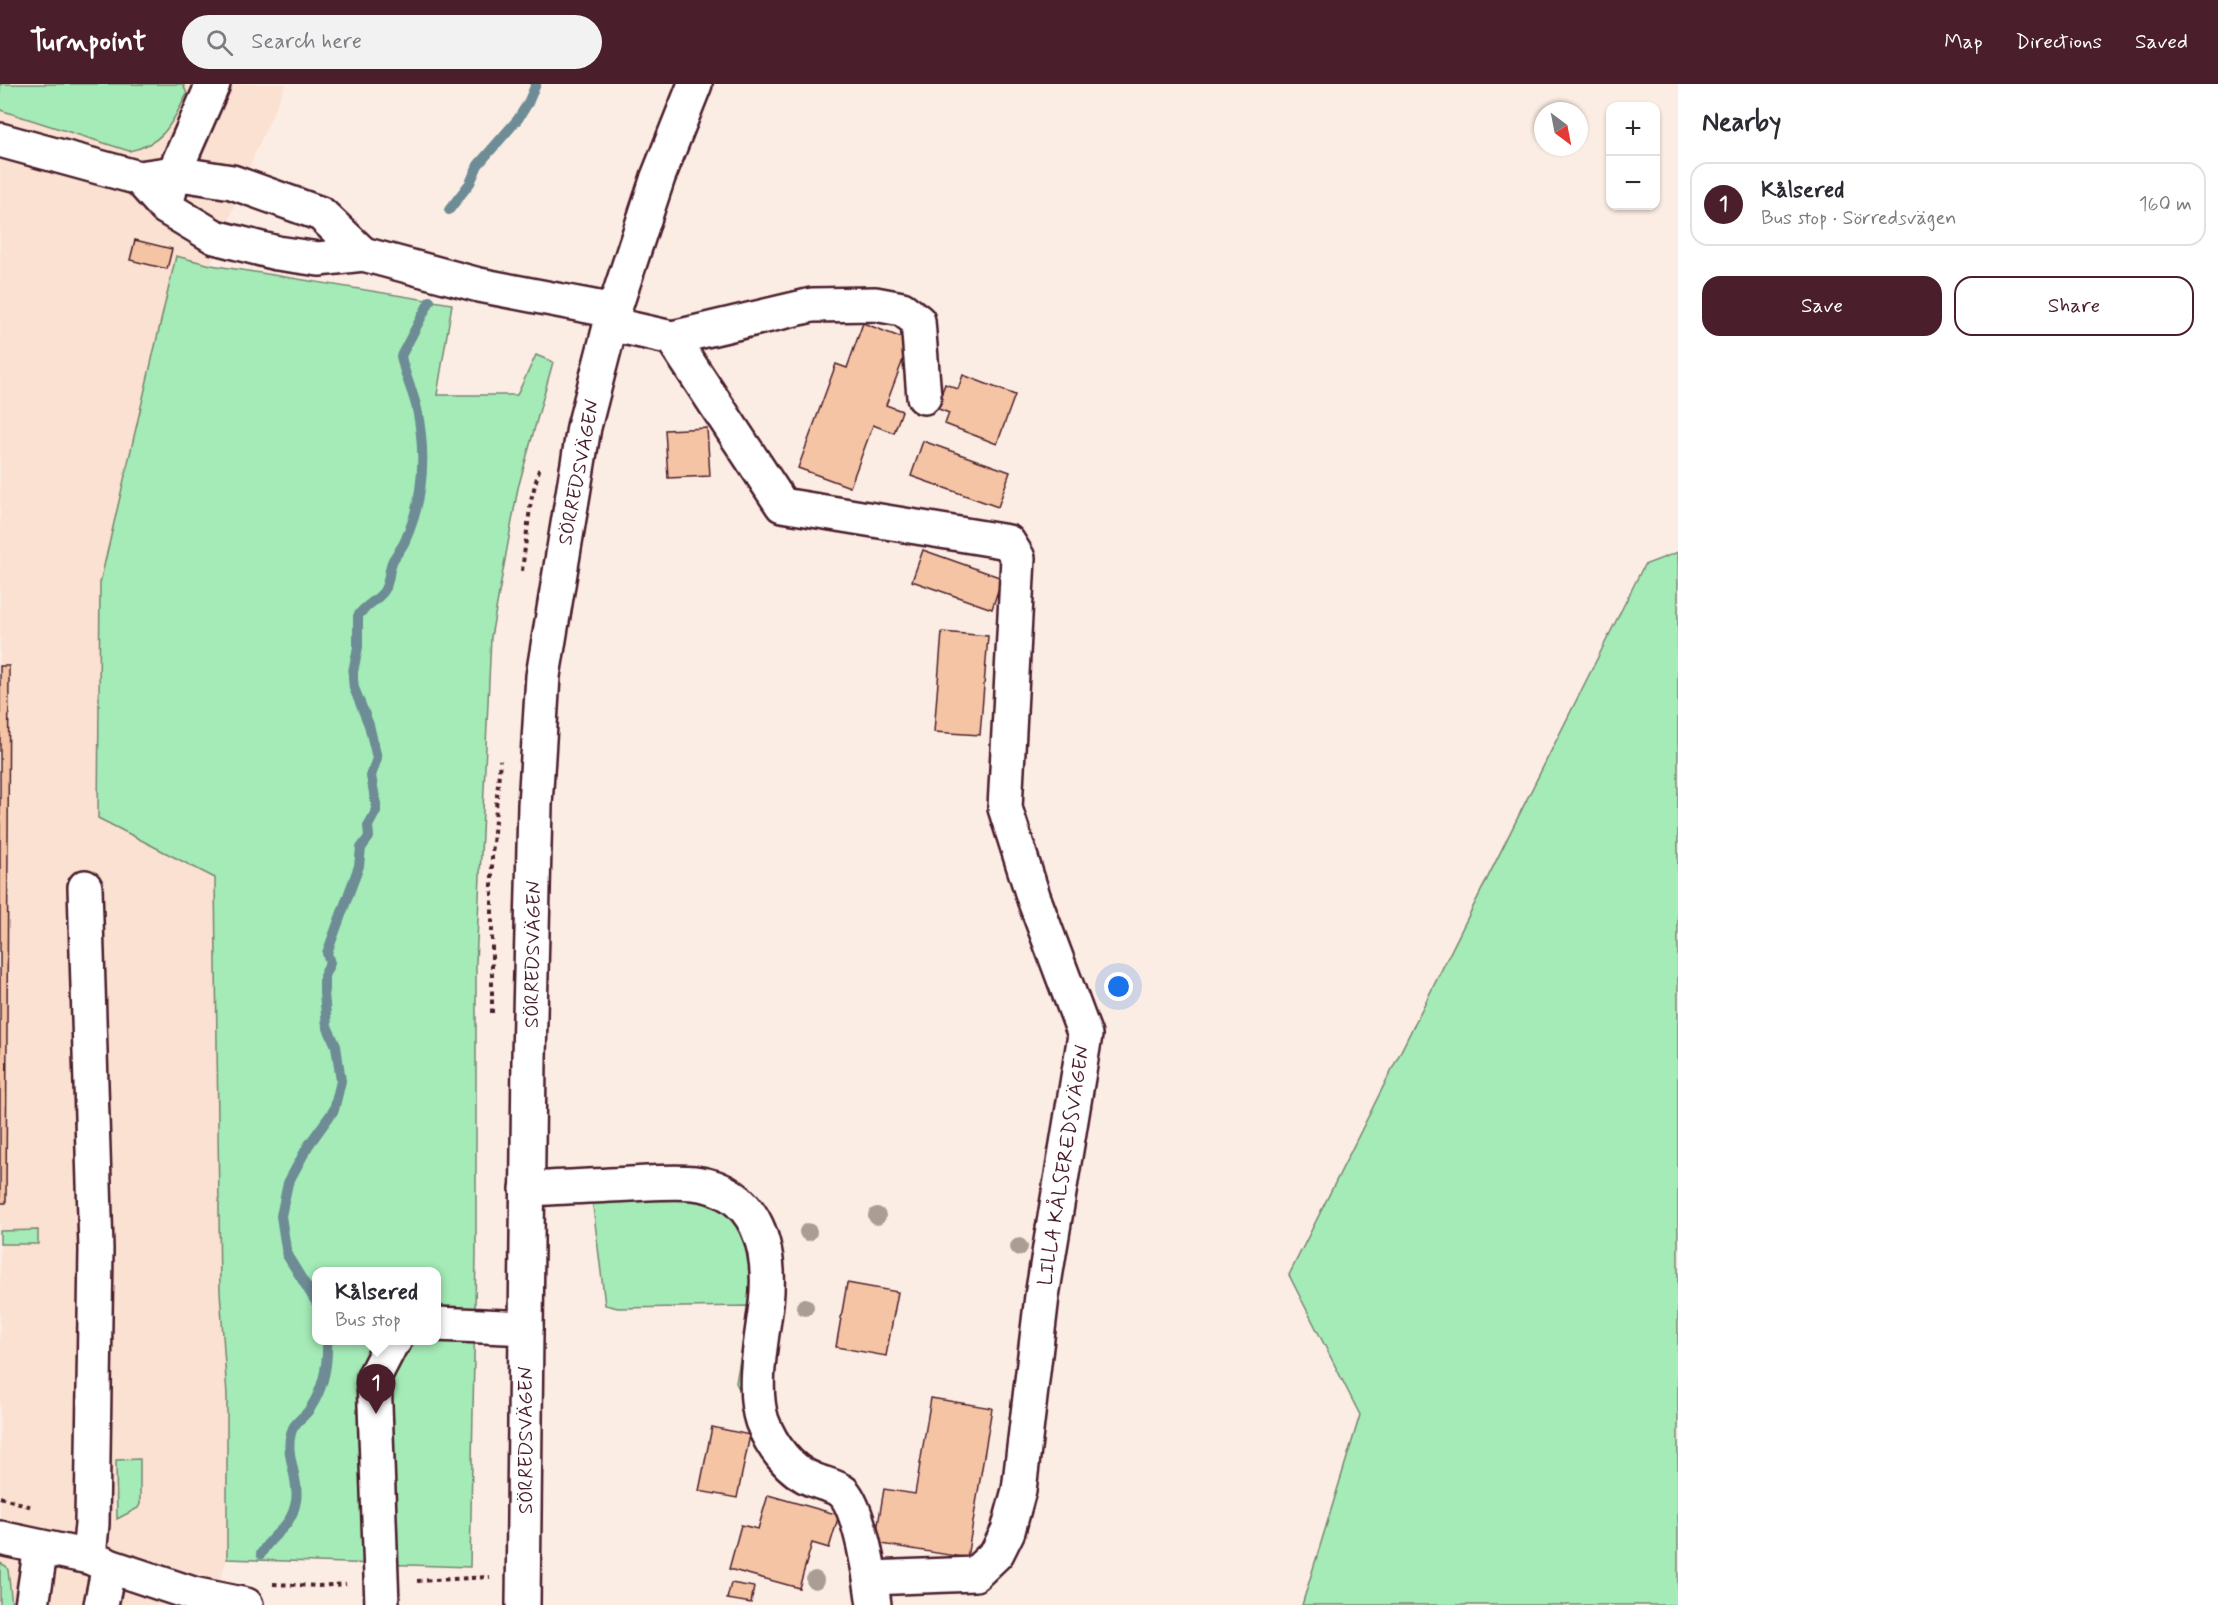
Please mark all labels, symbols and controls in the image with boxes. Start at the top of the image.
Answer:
search box [182,15,602,69]
text: Turnpoint [30,24,146,61]
icon: search [203,26,236,59]
text: Search here [251,28,362,56]
text: Map [1944,28,1983,56]
text: Directions [2016,28,2102,56]
text: Saved [2135,28,2188,56]
north arrow [1534,102,1588,156]
map controls [1606,102,1660,210]
button: + [1606,102,1660,156]
text: Nearby [1702,106,1781,140]
button: − [1606,156,1660,210]
text: Kålsered [1761,177,1844,205]
text: 1 [1719,191,1728,218]
text: 160 m [2139,191,2192,218]
text: Bus stop · Sörredsvägen [1761,205,1957,232]
button: Save [1702,276,1942,336]
button: Share [1954,276,2194,336]
street label: SÖRREDSVÄGEN [552,397,607,548]
street label: SÖRREDSVÄGEN [519,880,548,1028]
your location [1104,972,1133,1001]
street label: LILLA KÅLSEREDSVÄGEN [1032,1043,1097,1288]
popup [312,1267,441,1345]
text: Kålsered [335,1279,418,1307]
text: Bus stop [335,1307,401,1334]
pin: 1 [356,1364,395,1414]
street label: SÖRREDSVÄGEN [513,1366,540,1514]

